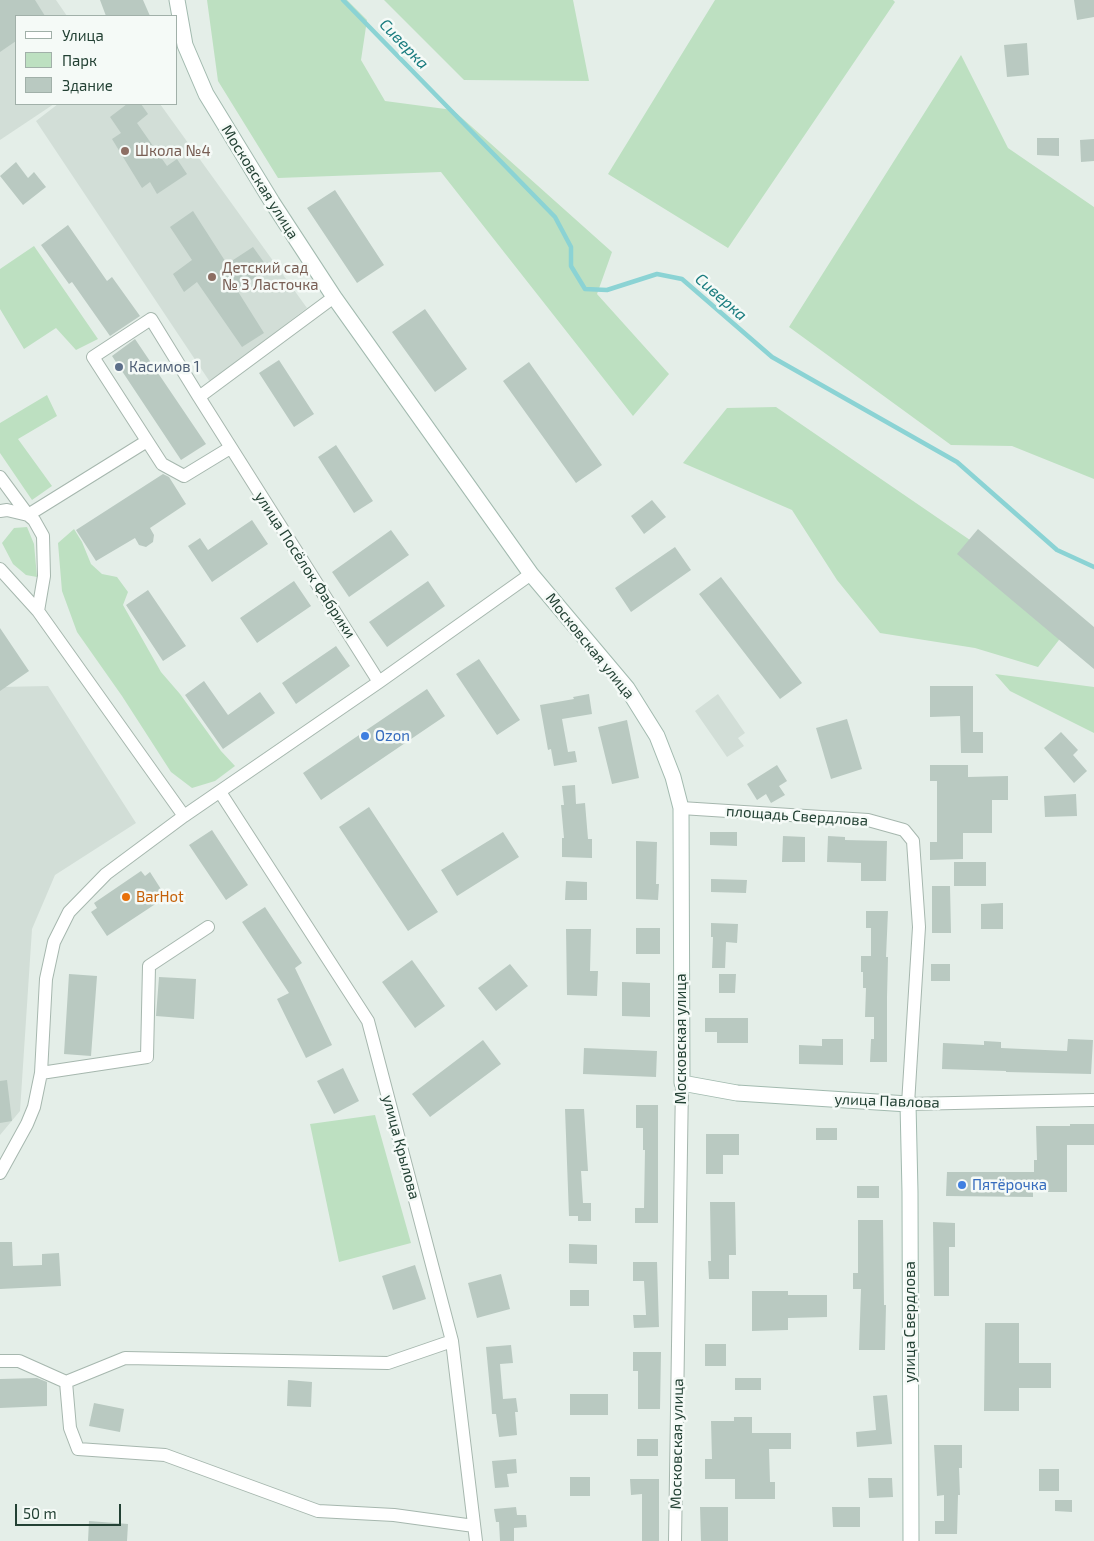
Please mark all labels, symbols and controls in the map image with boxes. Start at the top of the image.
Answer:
legend [15,15,178,105]
water label: Сиверка [375,15,433,73]
text: Улица [62,26,104,44]
text: Парк [62,51,97,69]
text: Здание [62,76,113,94]
street label: Московская улица [218,122,302,242]
place label: Школа №4 [135,142,211,160]
marker: Школа №4 [119,145,131,157]
place label: Детский сад № 3 Ласточка [222,259,319,294]
water label: Сиверка [691,269,751,325]
marker: Детский сад № 3 Ласточка [206,271,218,283]
place label: Касимов 1 [129,358,200,376]
marker: Касимов 1 [113,361,125,373]
street label: улица Посёлок Фабрики [251,488,359,642]
street label: Московская улица [542,589,638,703]
place label: Ozon [375,727,410,745]
marker: Ozon [359,730,371,742]
street label: площадь Свердлова [725,802,869,830]
place label: BarHot [136,888,184,906]
marker: BarHot [120,891,132,903]
street label: Московская улица [672,973,690,1105]
street label: улица Павлова [834,1090,940,1112]
street label: улица Крылова [378,1093,424,1201]
place label: Пятёрочка [972,1176,1047,1194]
marker: Пятёрочка [956,1179,968,1191]
street label: улица Свердлова [901,1261,919,1383]
street label: Московская улица [667,1378,687,1510]
scale bar [18,1494,124,1526]
text: 50 m [23,1504,57,1522]

